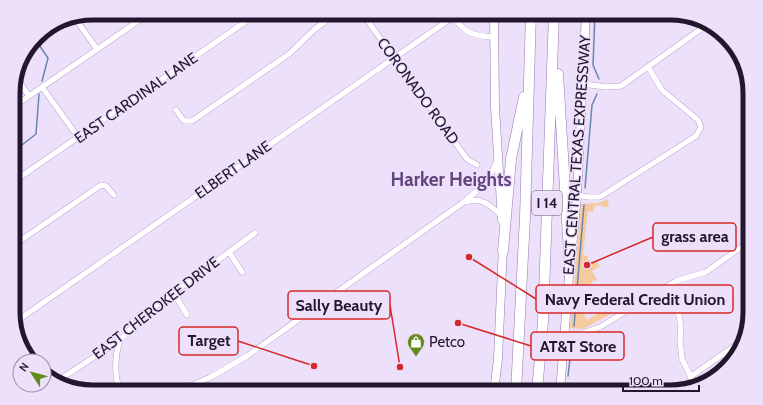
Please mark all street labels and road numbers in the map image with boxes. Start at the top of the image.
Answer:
street label: CORONADO ROAD [373,34,463,148]
street label: EAST CENTRAL TEXAS EXPRESSWAY [560,34,594,276]
street label: EAST CARDINAL LANE [71,49,201,147]
street label: ELBERT LANE [191,137,275,203]
road number: I 14 [532,191,562,215]
street label: EAST CHEROKEE DRIVE [89,253,223,363]

